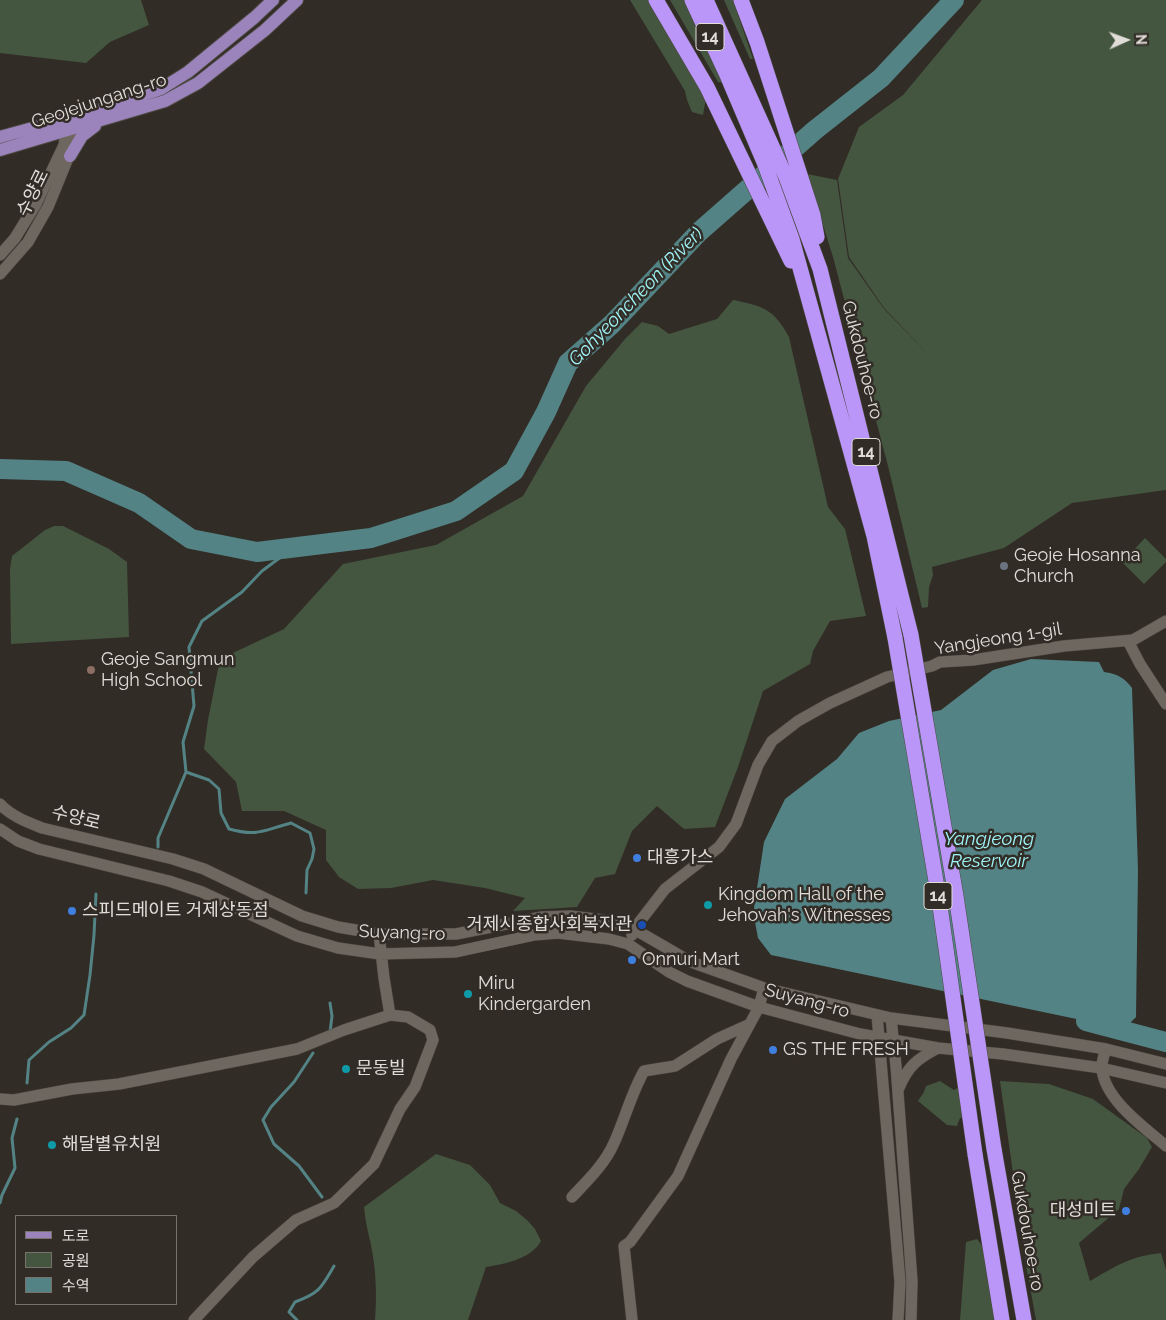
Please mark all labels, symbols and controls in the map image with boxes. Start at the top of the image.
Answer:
north arrow [1101,15,1151,65]
road number: 14 [696,24,724,51]
text: N [1133,34,1149,45]
street label: Geojejungang-ro [29,69,169,133]
street label: 수양로 [12,166,54,220]
water label: Gohyeoncheon (River) [564,223,708,371]
street label: Gukdouhoe-ro [837,299,887,421]
road number: 14 [852,438,880,466]
place label: Geoje Hosanna Church [1014,545,1141,588]
marker: Geoje Hosanna Church [998,560,1010,572]
street label: Yangjeong 1-gil [933,618,1063,660]
place label: Geoje Sangmun High School [101,649,234,692]
marker: Geoje Sangmun High School [85,664,97,676]
street label: 수양로 [49,802,103,834]
water label: Yangjeong Reservoir [944,828,1034,872]
place label: 대흥가스 [647,847,713,869]
marker: 대흥가스 [631,852,643,864]
road number: 14 [924,882,952,909]
place label: Kingdom Hall of the Jehovah's Witnesses [718,884,891,926]
marker: Kingdom Hall of the Jehovah's Witnesses [702,899,714,911]
place label: 스피드메이트 거제상동점 [82,900,269,922]
marker: 스피드메이트 거제상동점 [66,905,78,917]
place label: 거제시종합사회복지관 [466,914,632,936]
marker: 거제시종합사회복지관 [636,919,648,931]
street label: Suyang-ro [358,921,446,945]
place label: Onnuri Mart [642,949,740,971]
marker: Onnuri Mart [626,954,638,966]
place label: Miru Kindergarden [478,973,591,1016]
street label: Suyang-ro [762,979,852,1023]
marker: Miru Kindergarden [462,988,474,1000]
place label: GS THE FRESH [783,1039,909,1061]
marker: GS THE FRESH [767,1044,779,1056]
place label: 문동빌 [356,1058,406,1080]
marker: 문동빌 [340,1063,352,1075]
place label: 해달별유치원 [62,1134,161,1156]
marker: 해달별유치원 [46,1139,58,1151]
street label: Gukdouhoe-ro [1006,1169,1048,1293]
place label: 대성미트 [1050,1200,1116,1222]
marker: 대성미트 [1120,1205,1132,1217]
legend [15,1215,178,1305]
text: 도로 [62,1227,90,1245]
text: 공원 [62,1252,90,1270]
text: 수역 [62,1277,90,1295]

